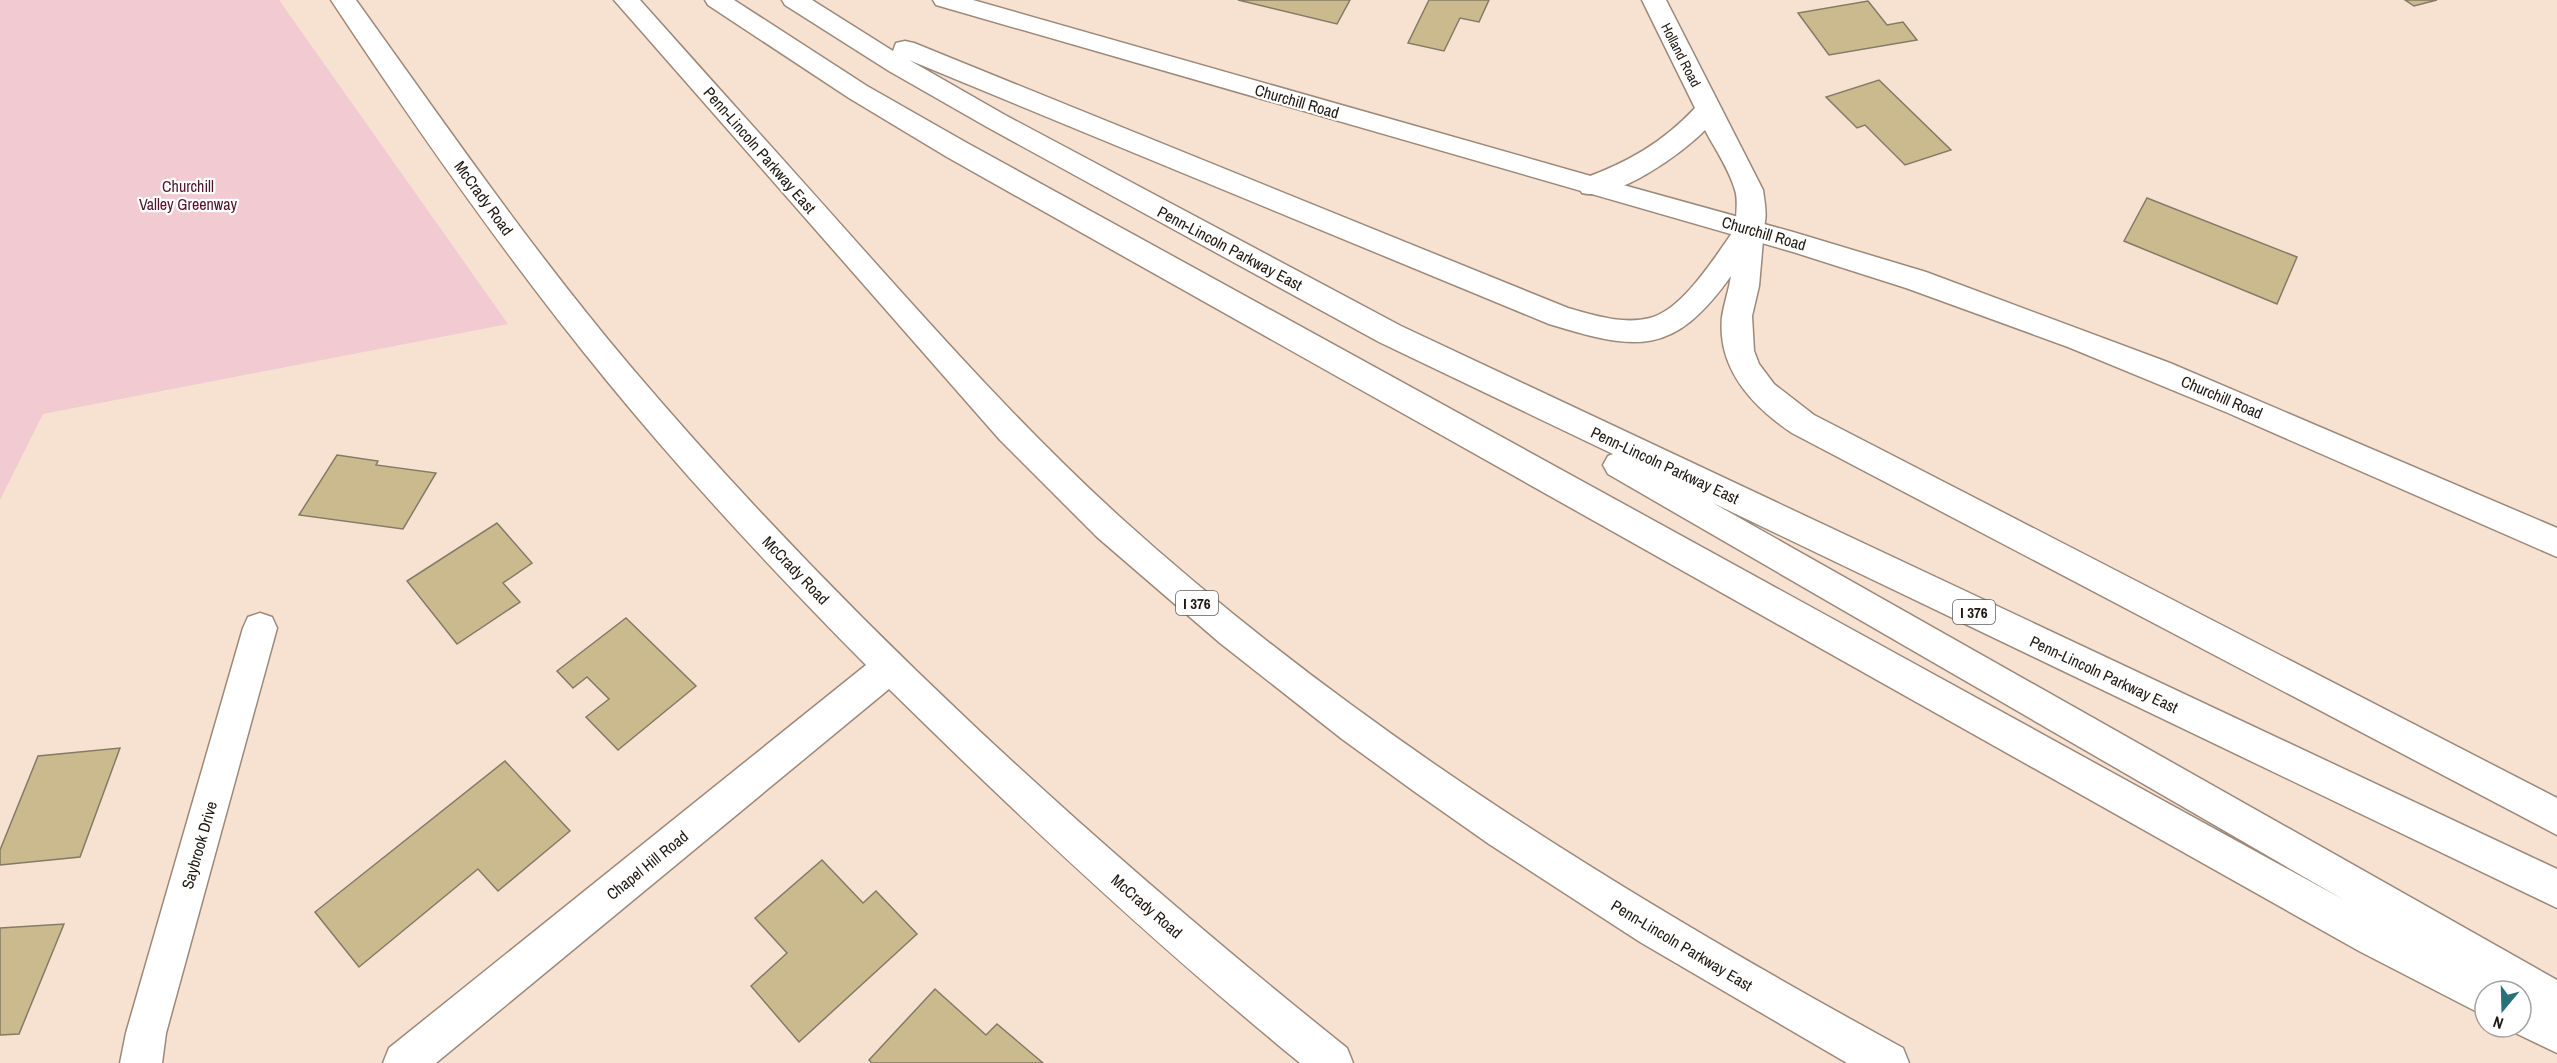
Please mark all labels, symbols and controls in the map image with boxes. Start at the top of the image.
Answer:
street label: Holland Road [1657,20,1705,90]
street label: Churchill Road [1252,78,1342,124]
street label: Penn-Lincoln Parkway East [699,82,821,218]
street label: McCrady Road [449,156,519,240]
park label: Churchill Valley Greenway [139,175,238,215]
street label: Penn-Lincoln Parkway East [1154,200,1307,296]
street label: Churchill Road [1719,210,1809,256]
street label: Churchill Road [2178,370,2266,424]
street label: Penn-Lincoln Parkway East [1587,421,1743,509]
street label: McCrady Road [758,531,834,609]
road number: I 376 [1176,591,1218,615]
road number: I 376 [1953,600,1995,624]
street label: Penn-Lincoln Parkway East [2026,630,2182,718]
street label: Saybrook Drive [176,799,222,891]
street label: Chapel Hill Road [602,825,692,905]
street label: McCrady Road [1107,869,1187,943]
street label: Penn-Lincoln Parkway East [1607,894,1757,996]
north arrow [2473,979,2533,1039]
text: N [2490,1011,2506,1035]

